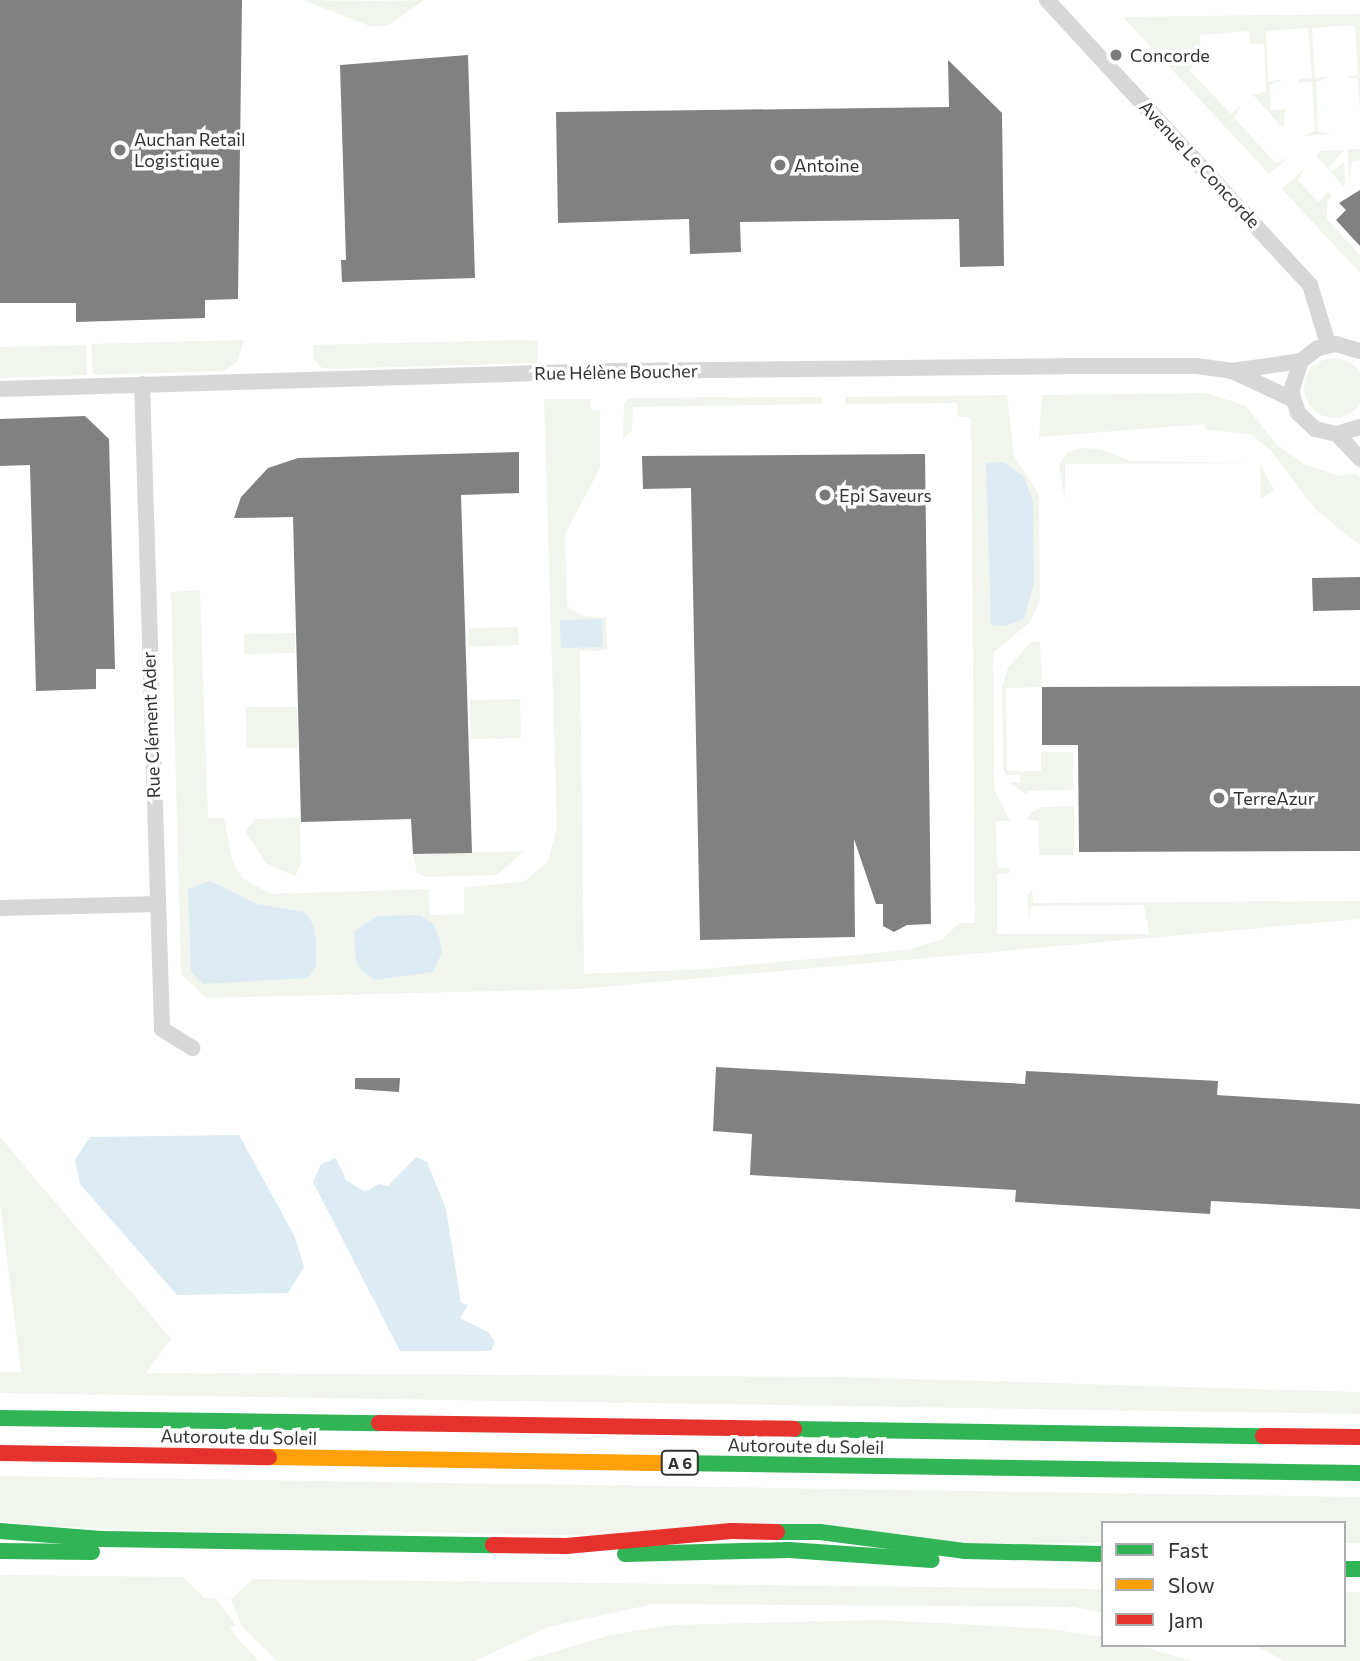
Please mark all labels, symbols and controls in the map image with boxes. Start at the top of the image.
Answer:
place label: Concorde [1130,44,1210,66]
marker: Concorde [1108,47,1124,63]
street label: Avenue Le Concorde [1135,96,1265,232]
place label: Auchan Retail Logistique [134,129,246,172]
marker: Auchan Retail Logistique [112,142,128,158]
place label: Antoine [794,154,859,176]
marker: Antoine [772,157,788,173]
street label: Rue Hélène Boucher [534,360,698,384]
place label: Epi Saveurs [839,484,932,506]
marker: Epi Saveurs [817,487,833,503]
street label: Rue Clément Ader [138,651,164,799]
place label: TerreAzur [1233,787,1315,809]
marker: TerreAzur [1211,790,1227,806]
street label: Autoroute du Soleil [160,1425,318,1449]
street label: Autoroute du Soleil [727,1434,885,1458]
road number: A 6 [661,1450,699,1476]
legend [1101,1521,1346,1647]
text: Fast [1168,1537,1209,1562]
text: Slow [1168,1572,1215,1597]
text: Jam [1168,1607,1203,1632]

